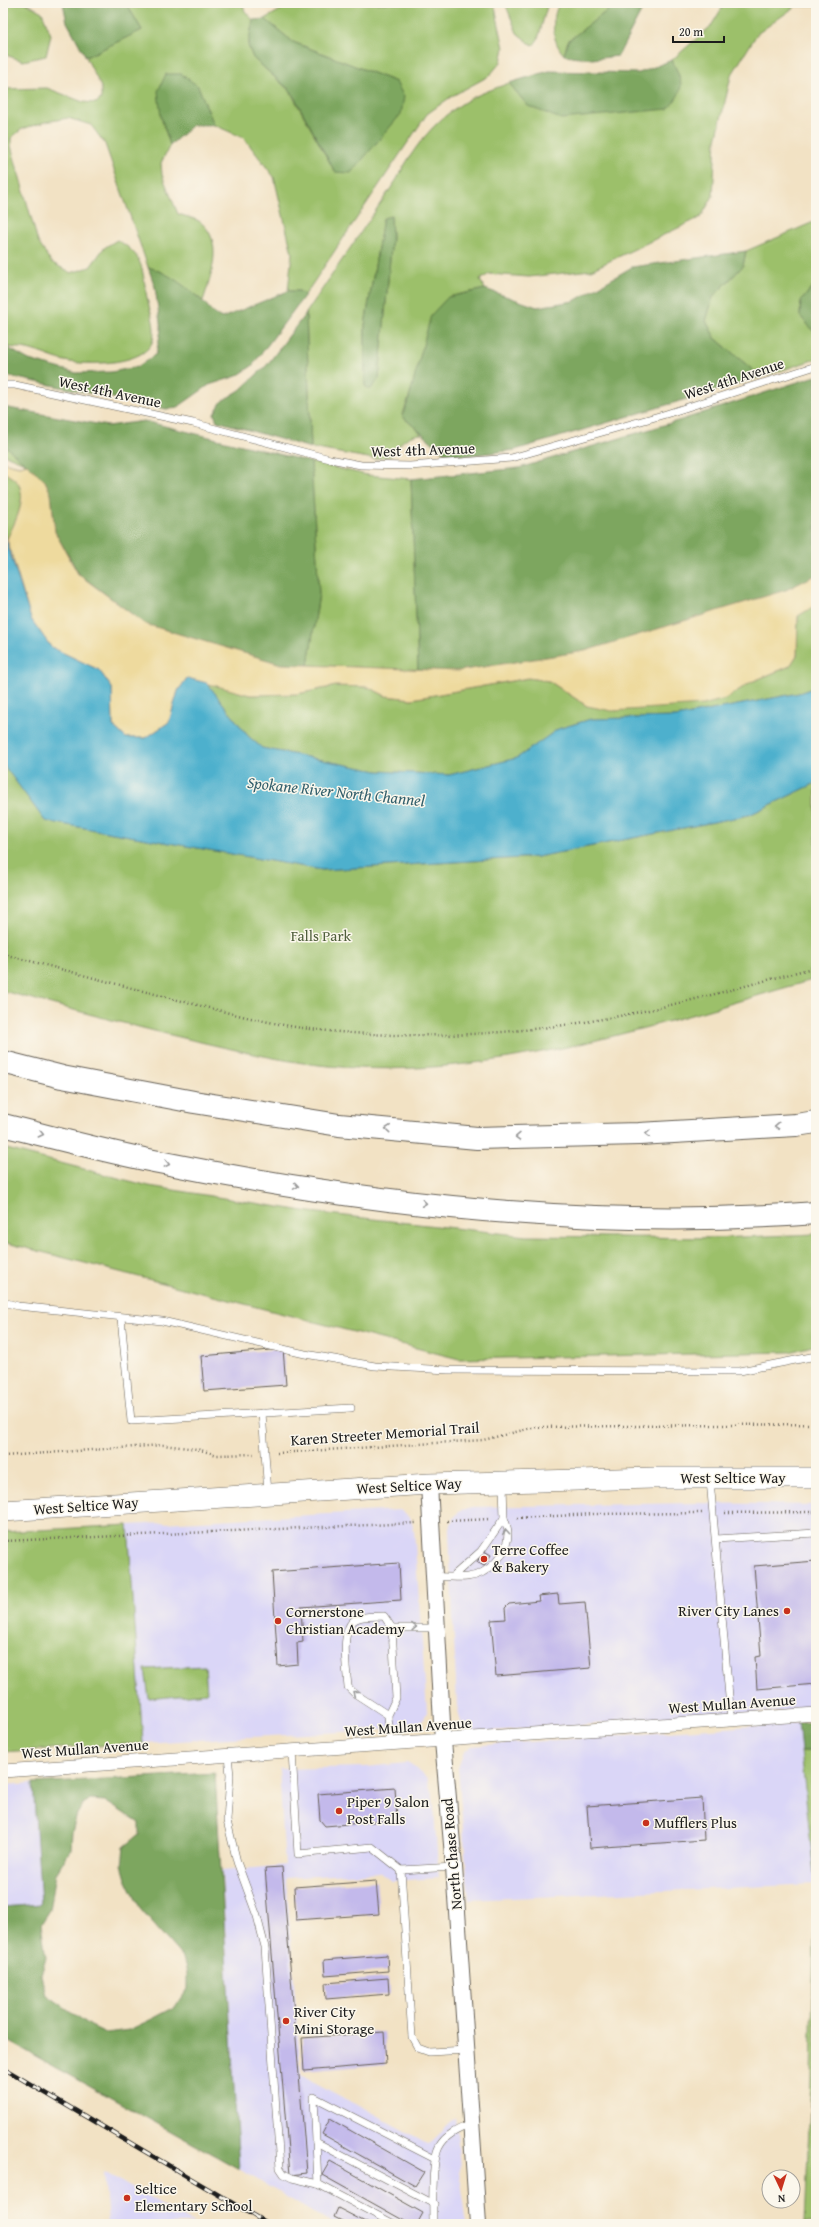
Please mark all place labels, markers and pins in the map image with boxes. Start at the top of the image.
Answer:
place label: Terre Coffee & Bakery [492,1539,569,1577]
marker: Terre Coffee & Bakery [479,1554,489,1564]
place label: River City Lanes [678,1600,779,1621]
place label: Cornerstone Christian Academy [286,1601,405,1639]
marker: River City Lanes [782,1606,792,1616]
marker: Cornerstone Christian Academy [273,1616,283,1626]
place label: Piper 9 Salon Post Falls [347,1791,430,1829]
marker: Piper 9 Salon Post Falls [334,1806,344,1816]
place label: Mufflers Plus [654,1812,737,1833]
marker: Mufflers Plus [641,1818,651,1828]
place label: River City Mini Storage [294,2001,374,2039]
marker: River City Mini Storage [281,2016,291,2026]
place label: Seltice Elementary School [135,2178,253,2216]
marker: Seltice Elementary School [122,2193,132,2203]

